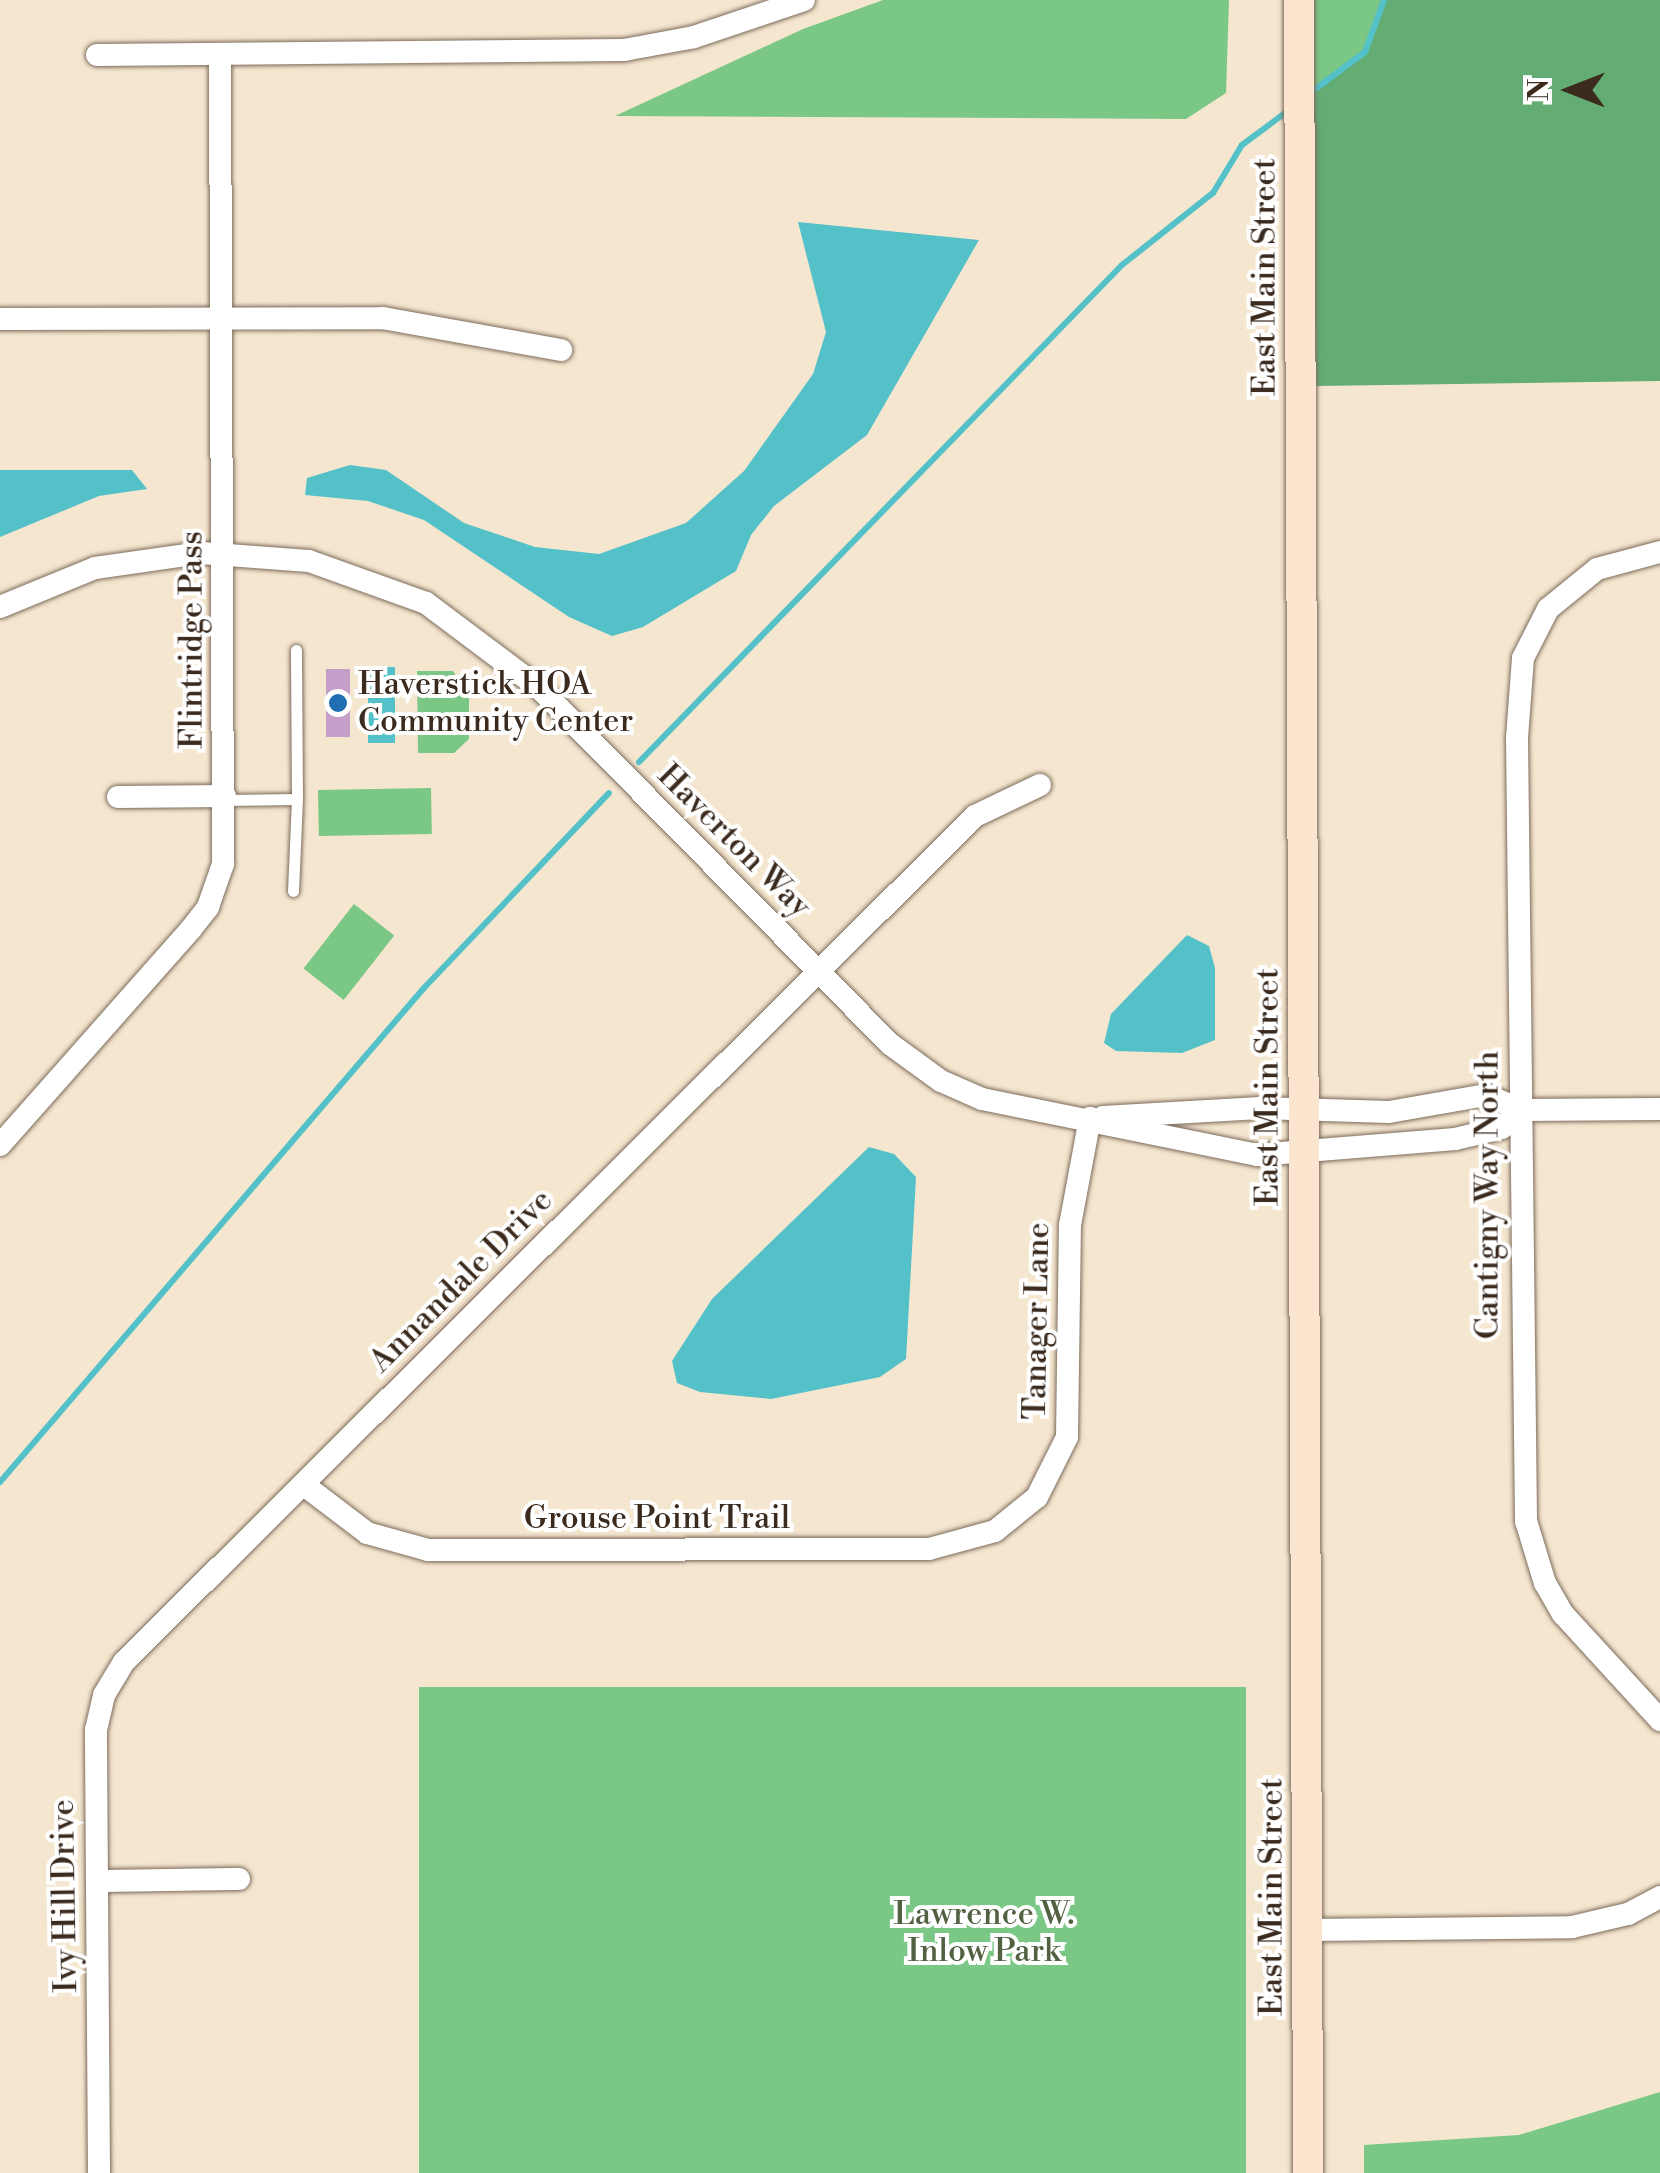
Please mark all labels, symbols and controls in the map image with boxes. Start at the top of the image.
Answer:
north arrow [1520,40,1620,140]
text: N [1522,79,1557,101]
street label: East Main Street [1246,158,1284,396]
street label: Flintridge Pass [173,531,211,749]
place label: Haverstick HOA Community Center [358,666,633,741]
marker: Haverstick HOA Community Center [327,692,349,714]
street label: Haverton Way [649,756,819,926]
street label: East Main Street [1249,968,1287,1206]
street label: Cantigny Way North [1469,1051,1507,1339]
street label: Annandale Drive [361,1181,561,1381]
street label: Tanager Lane [1016,1222,1058,1420]
street label: Grouse Point Trail [524,1499,790,1537]
street label: East Main Street [1253,1778,1291,2016]
street label: Ivy Hill Drive [44,1799,86,1993]
park label: Lawrence W. Inlow Park [894,1896,1074,1971]

